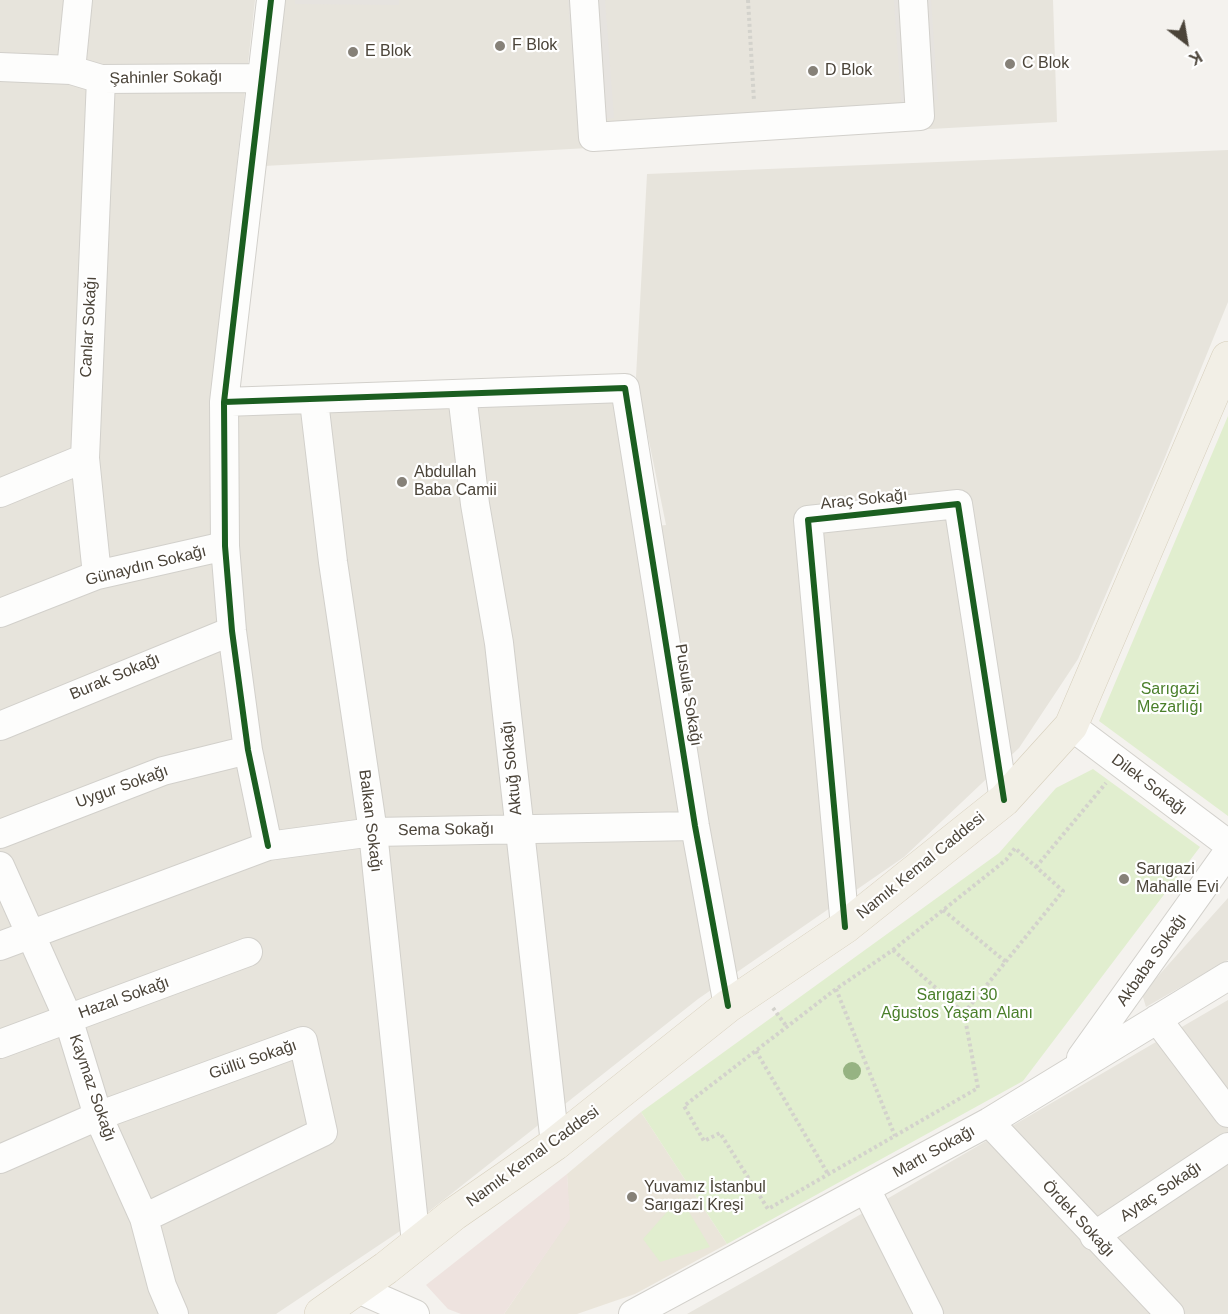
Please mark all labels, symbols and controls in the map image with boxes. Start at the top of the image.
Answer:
north arrow [1156,12,1216,72]
place label: F Blok [512,36,557,56]
marker: F Blok [493,39,507,53]
place label: E Blok [365,42,411,62]
marker: E Blok [346,45,360,59]
text: K [1186,48,1205,68]
place label: C Blok [1022,54,1069,74]
marker: C Blok [1003,57,1017,71]
place label: D Blok [825,61,872,81]
marker: D Blok [806,64,820,78]
street label: Şahinler Sokağı [109,67,223,89]
street label: Canlar Sokağı [77,276,101,378]
place label: Abdullah Baba Camii [414,463,497,501]
marker: Abdullah Baba Camii [395,475,409,489]
street label: Araç Sokağı [820,486,908,514]
street label: Günaydın Sokağı [84,542,208,590]
street label: Pusula Sokağı [670,643,706,747]
street label: Burak Sokağı [67,649,163,705]
park label: Sarıgazi Mezarlığı [1137,680,1203,718]
street label: Aktuğ Sokağı [497,720,527,816]
street label: Dilek Sokağı [1107,750,1191,820]
street label: Uygur Sokağı [73,761,171,813]
street label: Balkan Sokağı [354,769,386,873]
street label: Namık Kemal Caddesi [853,808,989,924]
street label: Sema Sokağı [398,820,494,840]
place label: Sarıgazi Mahalle Evi [1136,860,1219,898]
marker: Sarıgazi Mahalle Evi [1117,872,1131,886]
street label: Akbaba Sokağı [1113,910,1191,1010]
street label: Hazal Sokağı [76,973,172,1023]
park label: Sarıgazi 30 Ağustos Yaşam Alanı [881,986,1033,1024]
street label: Kaymaz Sokağı [65,1032,119,1144]
street label: Güllü Sokağı [207,1036,299,1084]
street label: Namık Kemal Caddesi [463,1102,603,1212]
street label: Martı Sokağı [890,1122,978,1182]
street label: Aytaç Sokağı [1117,1158,1205,1226]
street label: Ördek Sokağı [1038,1177,1118,1261]
place label: Yuvamız İstanbul Sarıgazi Kreşi [644,1178,766,1216]
marker: Yuvamız İstanbul Sarıgazi Kreşi [625,1190,639,1204]

